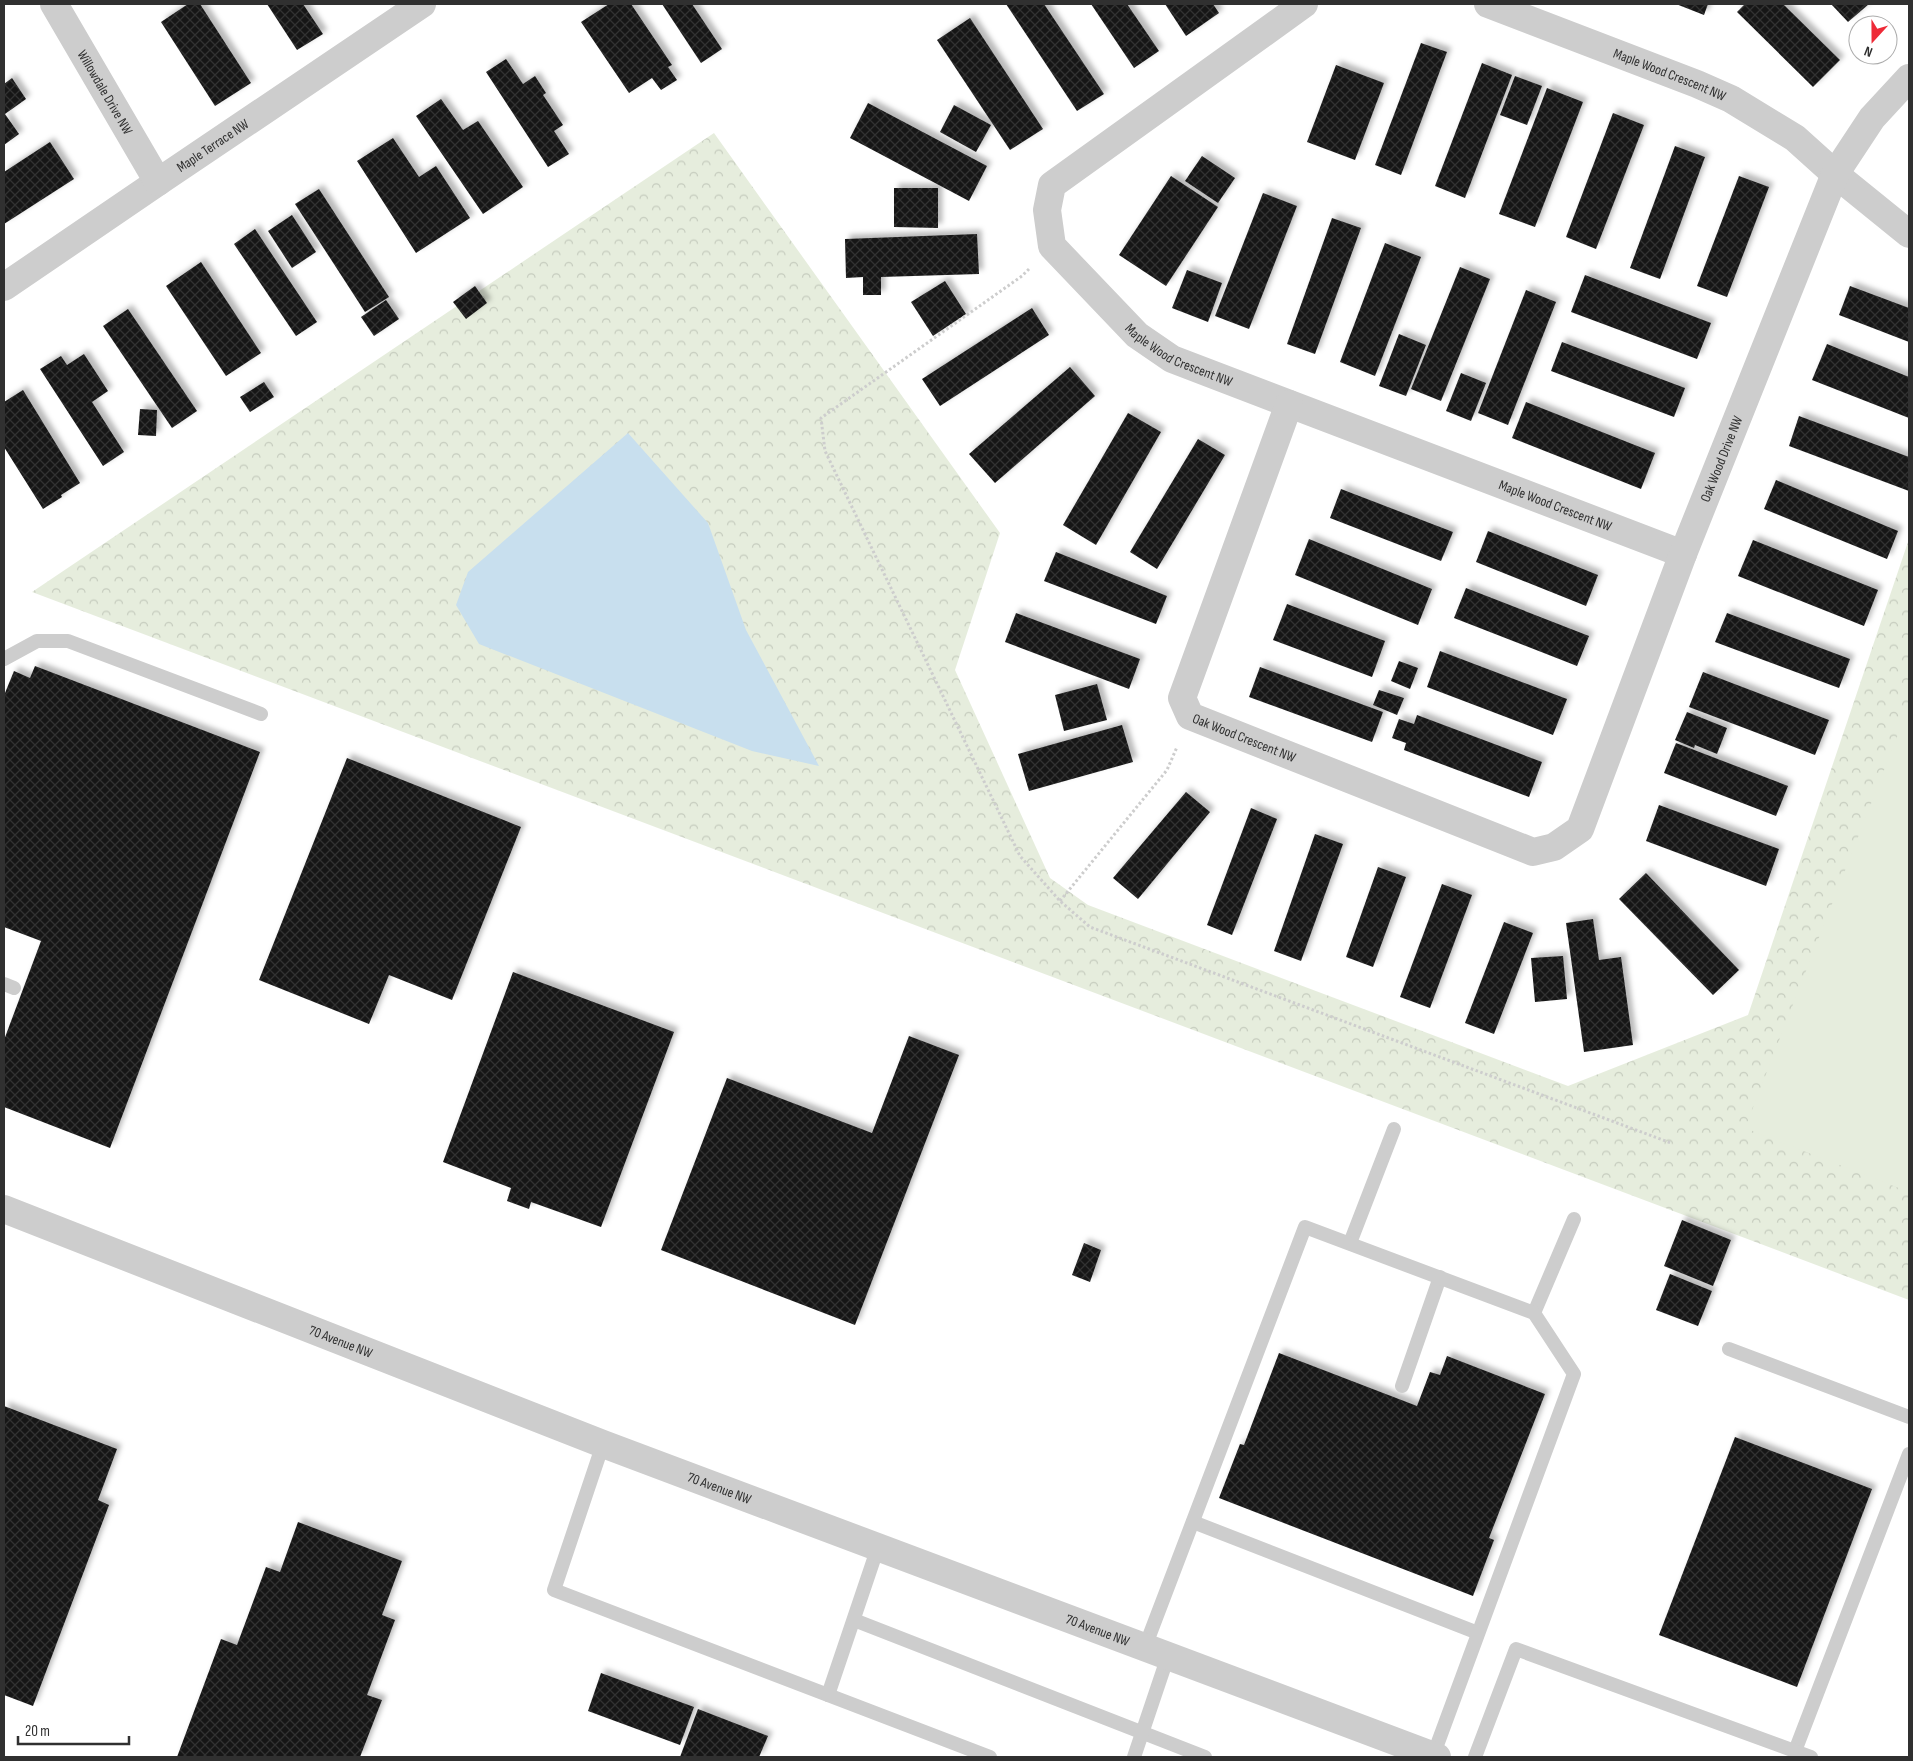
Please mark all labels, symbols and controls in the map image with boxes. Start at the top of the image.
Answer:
north arrow [1848,15,1898,65]
text: N [1862,42,1875,61]
street label: Maple Wood Crescent NW [1611,45,1729,105]
street label: Willowdale Drive NW [74,47,136,138]
street label: Maple Terrace NW [174,115,252,176]
street label: Maple Wood Crescent NW [1121,320,1235,390]
street label: Oak Wood Drive NW [1697,413,1746,504]
street label: Maple Wood Crescent NW [1496,476,1614,535]
street label: Oak Wood Crescent NW [1190,710,1298,766]
street label: 70 Avenue NW [307,1322,375,1362]
street label: 70 Avenue NW [685,1469,754,1508]
street label: 70 Avenue NW [1063,1610,1132,1650]
scale bar [18,1714,129,1746]
text: 20 m [25,1722,50,1741]

